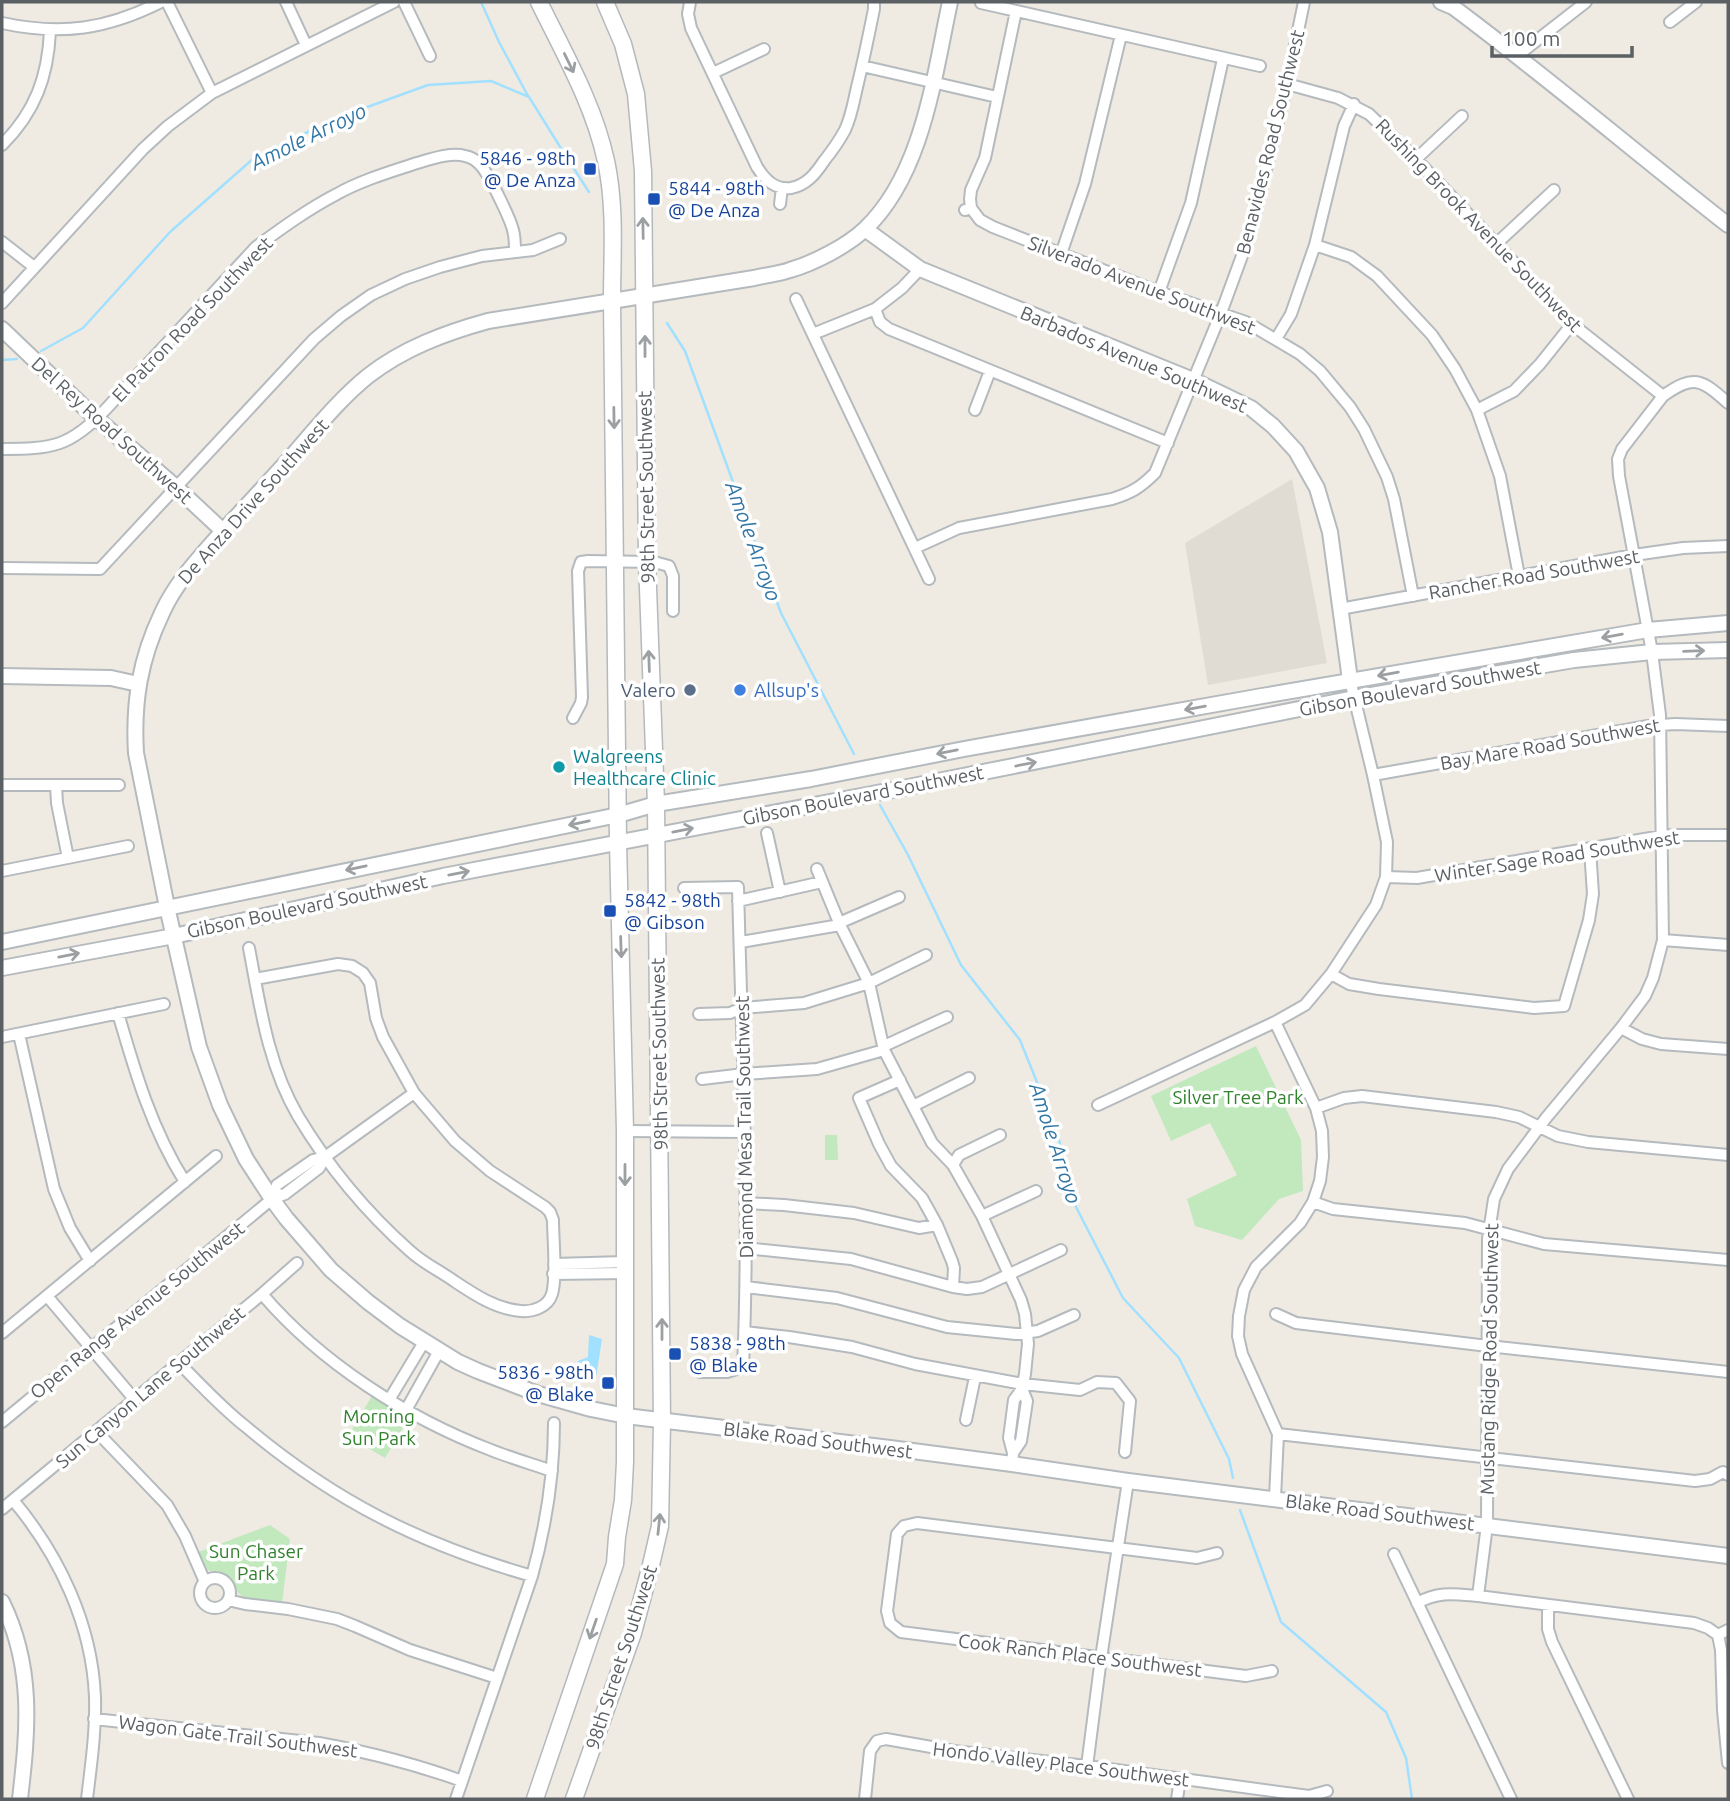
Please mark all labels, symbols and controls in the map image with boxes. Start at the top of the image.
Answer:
scale bar [1492,14,1632,58]
text: 100 m [1502,26,1560,50]
street label: Benavides Road Southwest [1231,27,1309,257]
one-way arrow [562,52,576,73]
water label: Amole Arroyo [245,98,370,175]
street label: Rushing Brook Avenue Southwest [1371,114,1587,336]
place label: 5846 - 98th @ De Anza [479,147,576,191]
marker: 5846 - 98th @ De Anza [582,161,598,177]
place label: 5844 - 98th @ De Anza [668,177,765,221]
marker: 5844 - 98th @ De Anza [646,191,662,207]
one-way arrow [636,217,650,240]
street label: El Patron Road Southwest [107,231,277,406]
street label: Silverado Avenue Southwest [1025,231,1260,339]
street label: Barbados Avenue Southwest [1017,301,1251,417]
one-way arrow [638,335,652,358]
street label: Del Rey Road Southwest [27,352,197,508]
street label: 98th Street Southwest [633,390,659,584]
one-way arrow [607,407,621,430]
street label: De Anza Drive Southwest [173,413,333,588]
water label: Amole Arroyo [721,477,787,604]
street label: Rancher Road Southwest [1427,545,1642,603]
one-way arrow [1601,630,1624,643]
one-way arrow [1682,644,1705,657]
one-way arrow [643,650,656,673]
street label: Gibson Boulevard Southwest [1297,656,1543,720]
one-way arrow [1377,668,1399,681]
place label: Valero [621,679,676,701]
place label: Allsup's [754,679,819,701]
marker: Valero [682,682,698,698]
marker: Allsup's [732,682,748,698]
one-way arrow [1184,701,1207,715]
street label: Bay Mare Road Southwest [1438,714,1662,774]
place label: Walgreens Healthcare Clinic [573,745,716,789]
one-way arrow [936,746,959,760]
one-way arrow [1014,756,1037,770]
marker: Walgreens Healthcare Clinic [551,759,567,775]
street label: Gibson Boulevard Southwest [741,761,986,829]
one-way arrow [568,816,591,830]
one-way arrow [671,823,694,837]
street label: Winter Sage Road Southwest [1433,826,1682,886]
one-way arrow [345,862,368,876]
one-way arrow [447,866,470,880]
street label: Gibson Boulevard Southwest [185,870,430,942]
place label: 5842 - 98th @ Gibson [624,889,721,933]
marker: 5842 - 98th @ Gibson [602,903,618,919]
one-way arrow [614,936,628,959]
one-way arrow [57,948,80,962]
street label: 98th Street Southwest [646,957,672,1151]
street label: Diamond Mesa Trail Southwest [731,995,757,1259]
water label: Amole Arroyo [1025,1079,1087,1206]
park label: Silver Tree Park [1173,1086,1304,1108]
one-way arrow [618,1163,632,1186]
street label: Open Range Avenue Southwest [25,1216,249,1403]
street label: Mustang Ridge Road Southwest [1476,1223,1502,1495]
street label: Sun Canyon Lane Southwest [51,1301,249,1473]
one-way arrow [655,1318,669,1341]
place label: 5838 - 98th @ Blake [689,1332,786,1376]
marker: 5838 - 98th @ Blake [667,1346,683,1362]
place label: 5836 - 98th @ Blake [497,1361,594,1405]
marker: 5836 - 98th @ Blake [600,1375,616,1391]
park label: Morning Sun Park [342,1405,416,1449]
street label: Blake Road Southwest [722,1417,914,1463]
street label: Blake Road Southwest [1284,1489,1476,1535]
one-way arrow [653,1513,666,1536]
park label: Sun Chaser Park [209,1540,303,1584]
street label: 98th Street Southwest [581,1561,661,1752]
one-way arrow [586,1617,598,1639]
street label: Cook Ranch Place Southwest [957,1629,1204,1681]
street label: Wagon Gate Trail Southwest [117,1710,359,1762]
street label: Hondo Valley Place Southwest [932,1737,1191,1791]

